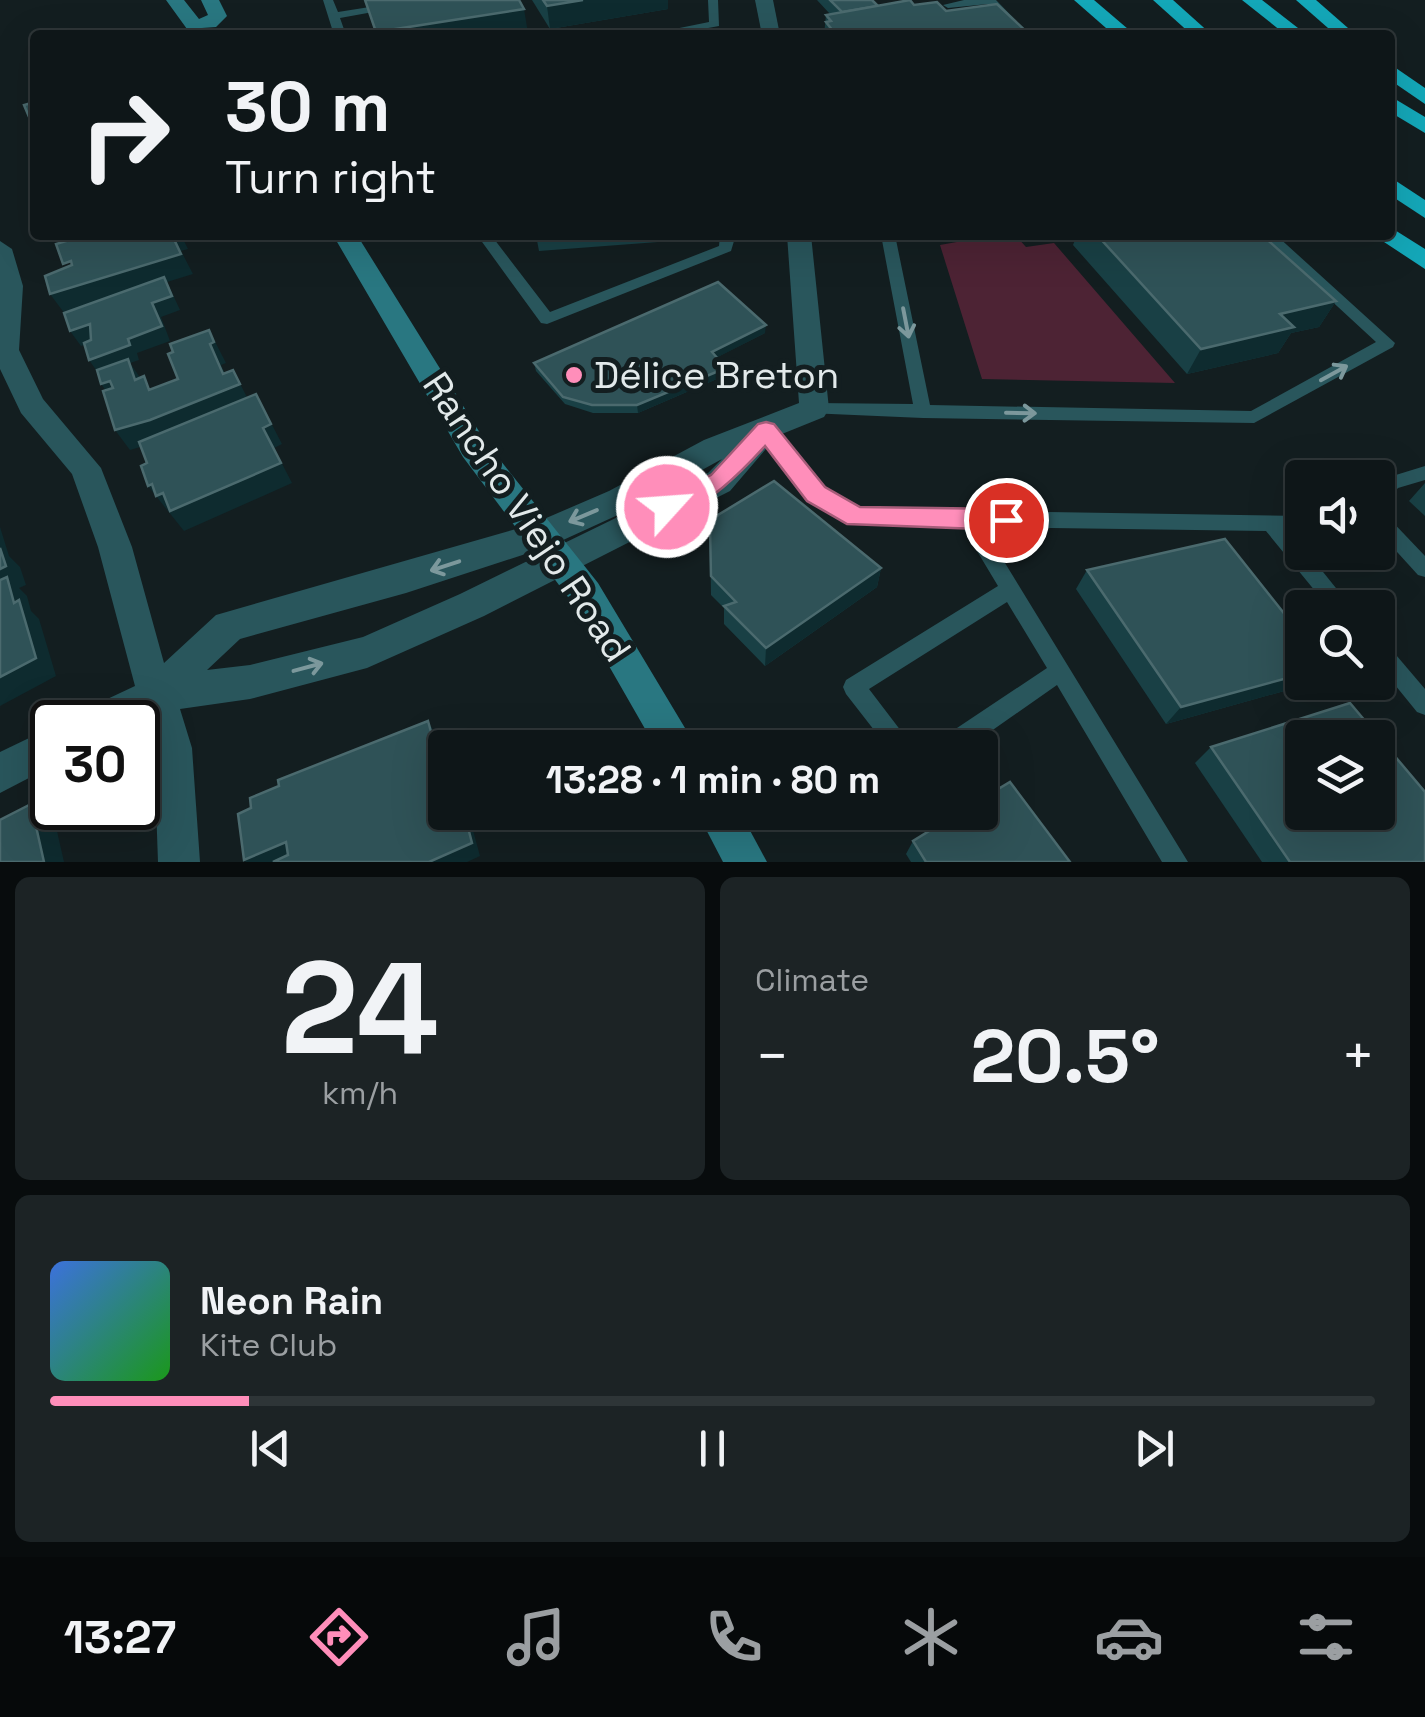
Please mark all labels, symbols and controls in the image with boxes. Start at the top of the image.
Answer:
text: 30 m [225,62,390,151]
icon: right [60,70,190,200]
text: Turn right [225,149,436,206]
one-way arrow [897,306,916,338]
place label: Délice Breton [594,351,839,399]
one-way arrow [1319,362,1348,382]
street label: Rancho Viejo Road [412,363,642,671]
marker: Délice Breton [563,364,585,386]
one-way arrow [1004,404,1036,423]
position arrow [615,455,719,559]
map controls [1285,460,1395,830]
button: sound [1285,460,1395,570]
pin [964,478,1049,563]
icon: arrive [979,493,1034,548]
one-way arrow [568,508,599,526]
one-way arrow [430,558,461,576]
button: search [1285,590,1395,700]
one-way arrow [292,656,323,675]
speed limit sign: 30 [30,700,160,830]
button: layers [1285,720,1395,830]
text: 13:28 · 1 min · 80 m [546,756,880,804]
text: 24 [281,925,439,1091]
text: Climate [755,960,869,1000]
text: 20.5° [970,1008,1160,1104]
text: − [755,1021,789,1091]
text: + [1341,1021,1375,1091]
text: km/h [322,1073,398,1113]
text: Neon Rain [200,1277,383,1325]
text: Kite Club [200,1325,337,1365]
icon: previous [243,1421,298,1476]
icon: pause [685,1421,740,1476]
icon: next [1127,1421,1182,1476]
icon: directions [304,1602,374,1672]
icon: music [501,1602,571,1672]
icon: phone [699,1602,769,1672]
icon: climate [896,1602,966,1672]
icon: car [1094,1602,1164,1672]
icon: filters [1291,1602,1361,1672]
text: 13:27 [64,1609,176,1666]

